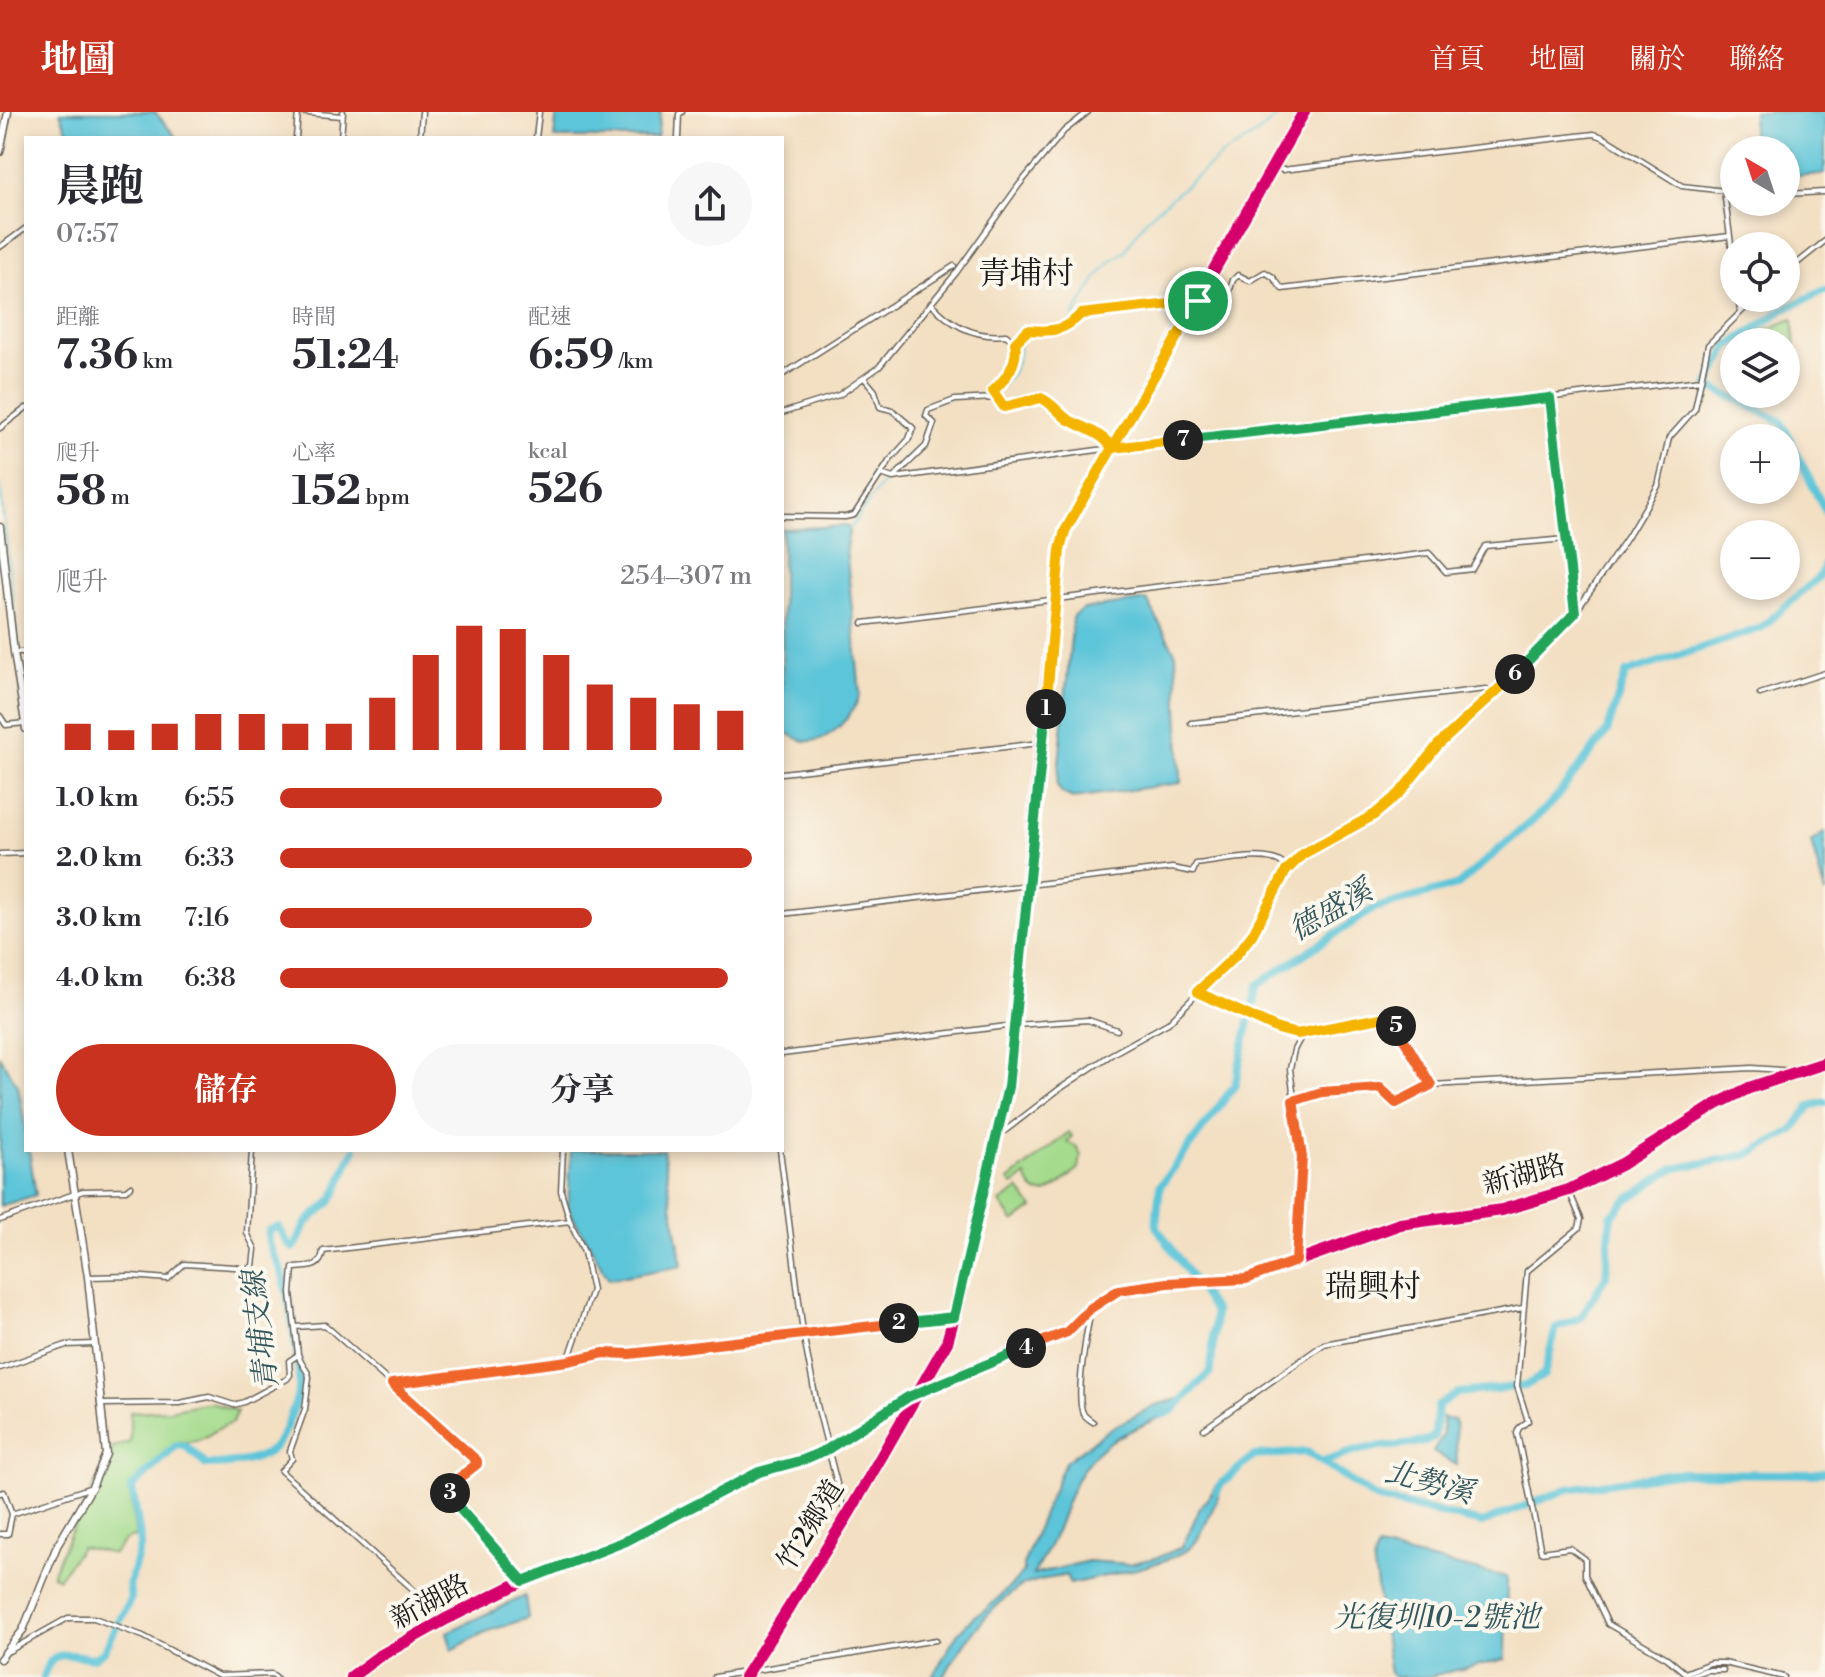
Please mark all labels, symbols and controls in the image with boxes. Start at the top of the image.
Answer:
text: 地圖 [40,37,116,84]
text: 首頁 [1429,42,1485,77]
text: 地圖 [1529,42,1585,77]
text: 關於 [1629,42,1685,77]
text: 聯絡 [1729,42,1785,77]
north arrow [1720,136,1800,216]
map controls [1720,136,1800,600]
text: 晨跑 [56,160,144,215]
button: share [668,162,752,246]
text: 07:57 [56,218,119,250]
button: locate [1720,232,1800,312]
district label: 青埔村 [978,254,1074,294]
pin [1164,267,1232,335]
icon: arrive [1176,279,1220,323]
text: 距離 [56,304,100,331]
text: 時間 [292,304,336,331]
text: 配速 [528,304,572,331]
button: layers [1720,328,1800,408]
text: 7.36 [56,331,138,381]
text: 51:24 [292,331,399,381]
text: 6:59 [528,331,614,381]
text: km [138,348,173,375]
text: /km [614,348,654,375]
pin: 7 [1163,420,1203,460]
button: + [1720,424,1800,504]
text: 7 [1177,426,1189,453]
text: kcal [528,438,568,465]
text: 爬升 [56,440,100,467]
text: 心率 [292,440,336,467]
text: 526 [528,465,603,515]
text: 58 [56,467,106,517]
text: 152 [292,467,361,517]
text: m [106,484,130,511]
text: bpm [361,484,410,511]
button: − [1720,520,1800,600]
text: 254–307 m [620,560,752,592]
text: 爬升 [56,566,108,598]
pin: 6 [1495,654,1535,694]
text: 6 [1508,660,1522,687]
pin: 1 [1026,689,1066,729]
text: 1 [1041,695,1051,722]
text: 1.0 km [56,782,139,814]
text: 6:55 [184,782,234,814]
text: 2.0 km [56,842,142,874]
text: 6:33 [184,842,234,874]
water label: 德盛溪 [1283,871,1382,950]
text: 3.0 km [56,902,142,934]
text: 7:16 [184,902,229,934]
text: 4.0 km [56,962,143,994]
text: 6:38 [184,962,236,994]
pin: 5 [1376,1006,1416,1046]
text: 5 [1389,1012,1403,1039]
button: 儲存 [56,1044,396,1136]
button: 分享 [412,1044,752,1136]
street label: 新湖路 [1479,1147,1569,1203]
water label: 青埔支線 [234,1265,287,1392]
district label: 瑞興村 [1325,1267,1421,1307]
pin: 2 [879,1303,919,1343]
text: 2 [892,1309,906,1336]
pin: 4 [1006,1328,1046,1368]
text: 4 [1019,1334,1033,1361]
water label: 北勢溪 [1381,1453,1480,1514]
pin: 3 [430,1473,470,1513]
street label: 竹2鄉道 [770,1473,852,1577]
text: 3 [443,1479,457,1506]
street label: 新湖路 [385,1567,475,1637]
water label: 光復圳10-2號池 [1334,1599,1543,1637]

